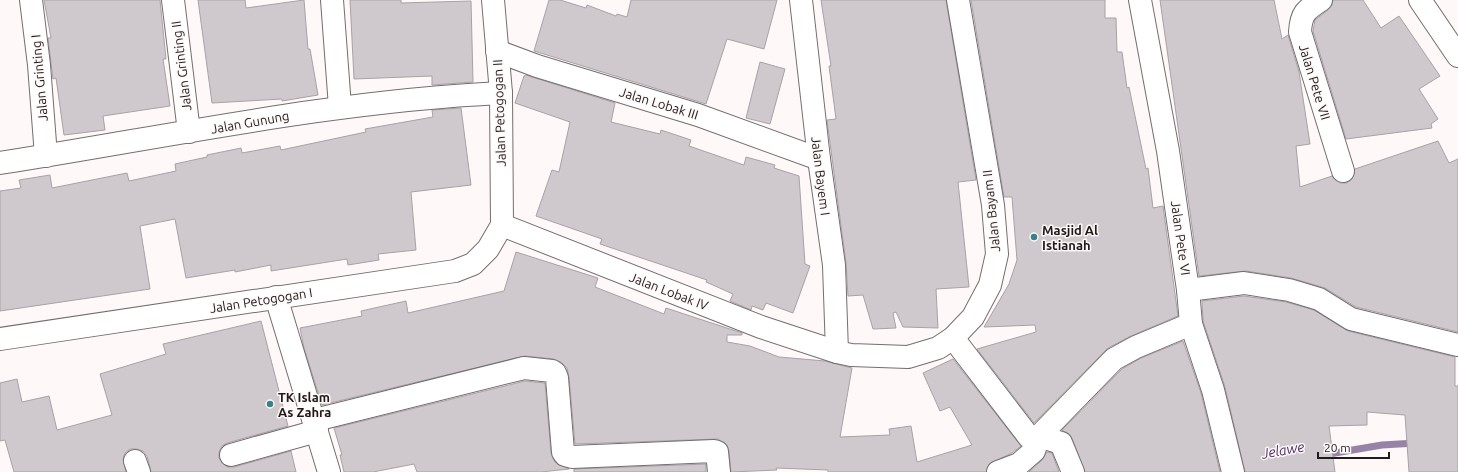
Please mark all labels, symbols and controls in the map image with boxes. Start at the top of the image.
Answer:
street label: Jalan Grinting II [169,20,193,112]
street label: Jalan Grinting I [28,34,50,122]
street label: Jalan Pete VII [1297,42,1333,122]
street label: Jalan Petogogan II [490,59,508,167]
street label: Jalan Lobak III [618,84,700,122]
street label: Jalan Gunung [210,108,290,136]
street label: Jalan Bayem I [809,136,833,216]
street label: Jalan Bayam II [980,169,1002,253]
street label: Jalan Pete VI [1169,200,1193,276]
place label: Masjid Al Istianah [1042,223,1098,252]
marker: Masjid Al Istianah [1029,232,1039,242]
street label: Jalan Lobak IV [628,270,711,313]
street label: Jalan Petogogan I [209,285,313,315]
place label: TK Islam As Zahra [278,390,331,419]
marker: TK Islam As Zahra [265,399,275,409]
scale bar [1318,434,1389,460]
water label: Jelawe [1259,438,1306,462]
text: 20 m [1324,441,1351,454]

